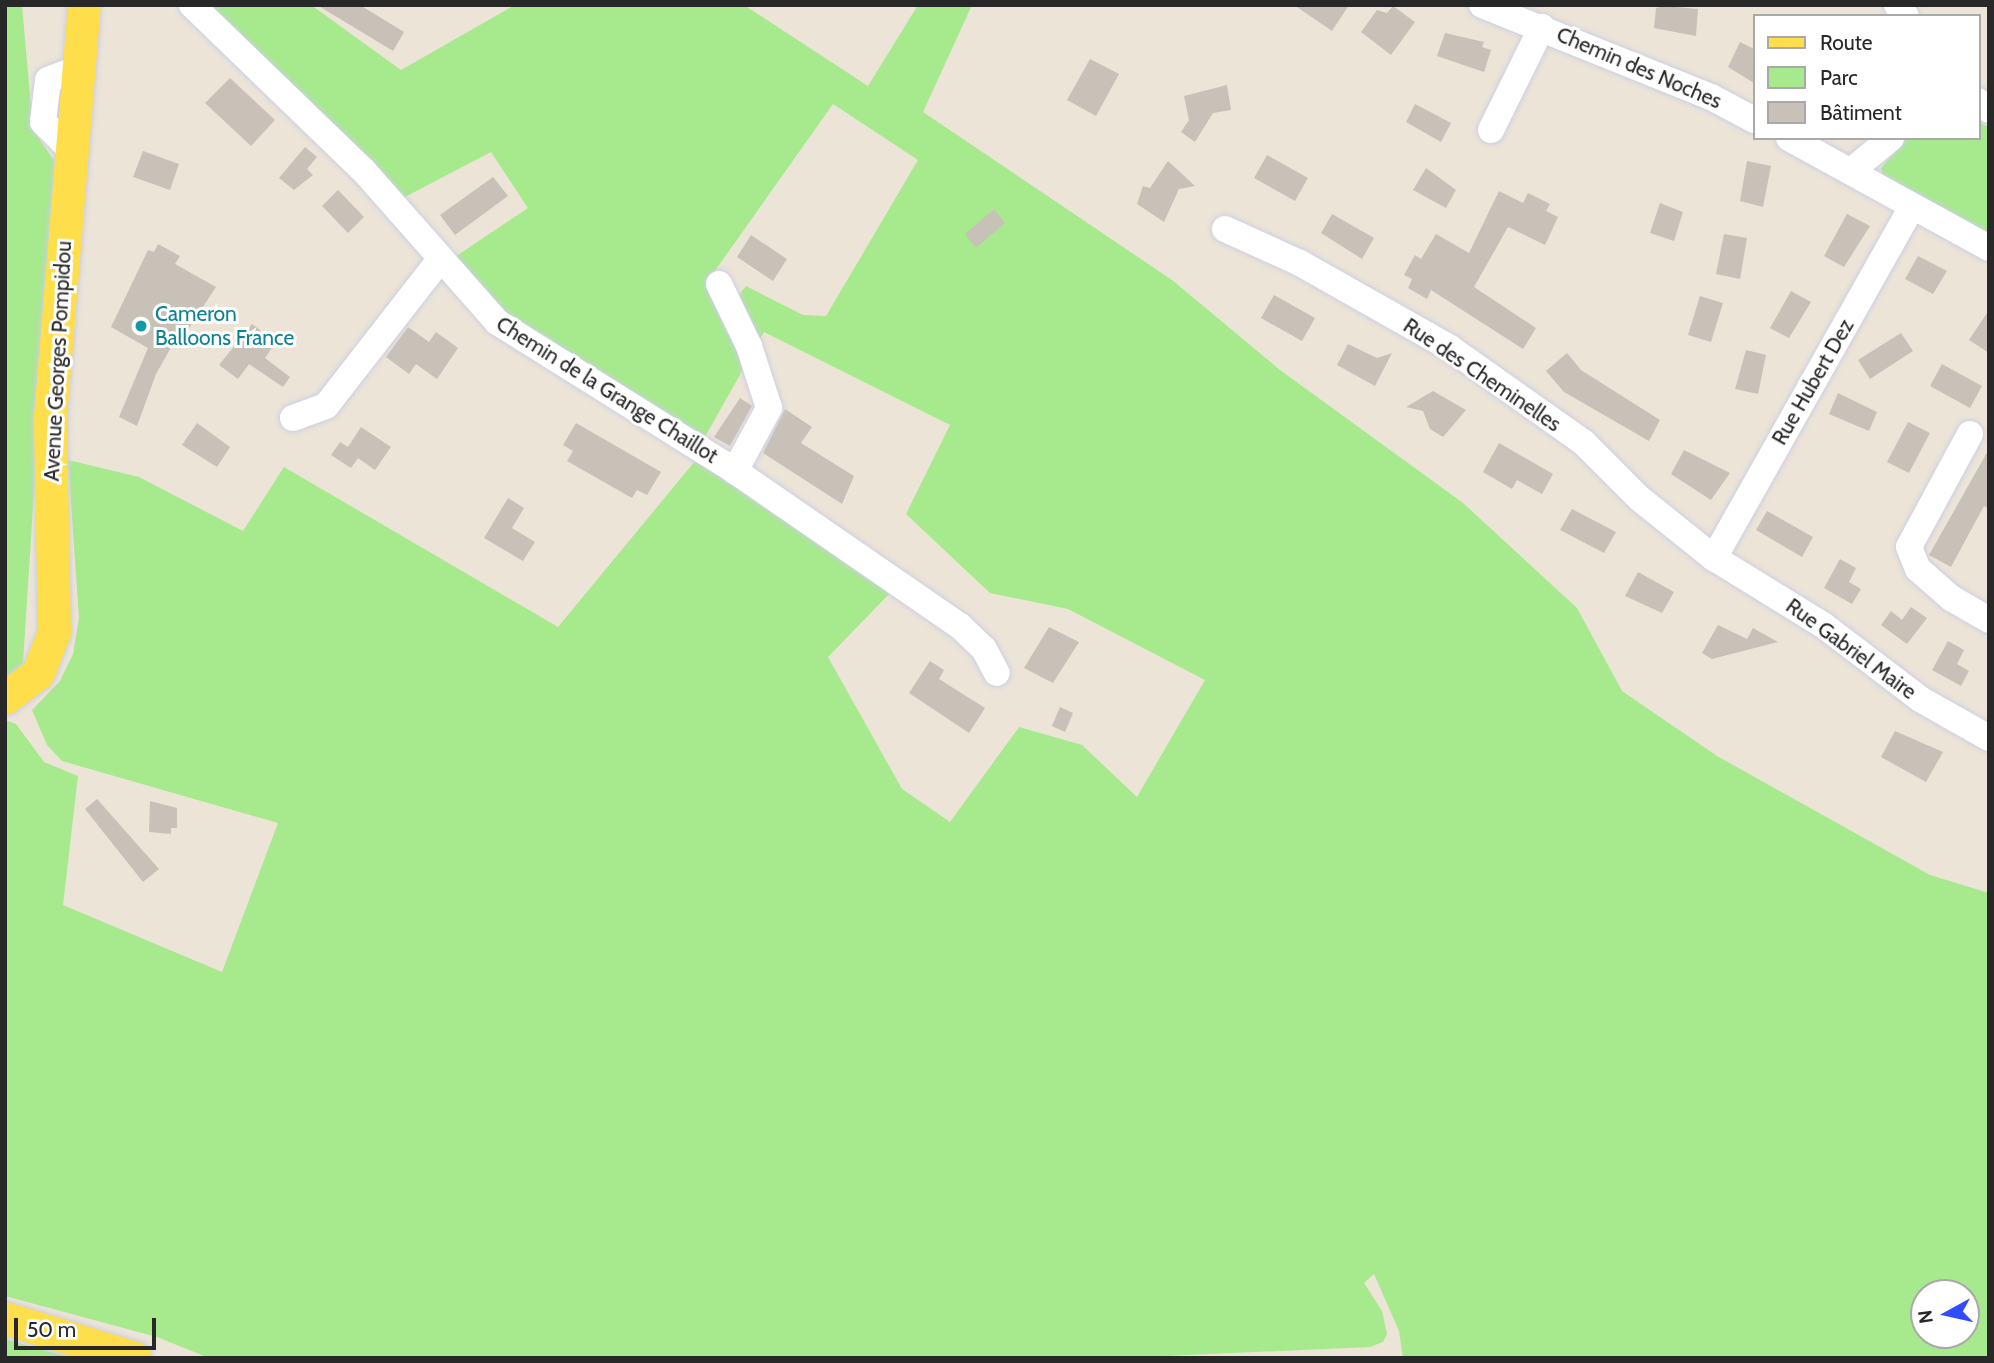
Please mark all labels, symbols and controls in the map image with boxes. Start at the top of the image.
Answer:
legend [1752,14,1980,140]
street label: Chemin des Noches [1553,22,1725,114]
text: Route [1820,30,1873,55]
text: Parc [1820,65,1858,90]
text: Bâtiment [1820,100,1902,125]
street label: Avenue Georges Pompidou [39,240,77,482]
place label: Cameron Balloons France [155,301,294,351]
street label: Chemin de la Grange Chaillot [491,311,723,469]
street label: Rue des Cheminelles [1399,313,1565,437]
street label: Rue Hubert Dez [1767,315,1859,449]
marker: Cameron Balloons France [133,318,149,334]
street label: Rue Gabriel Maire [1781,593,1921,705]
north arrow [1910,1279,1980,1349]
scale bar [18,1304,159,1348]
text: N [1913,1308,1938,1325]
text: 50 m [27,1317,76,1342]

